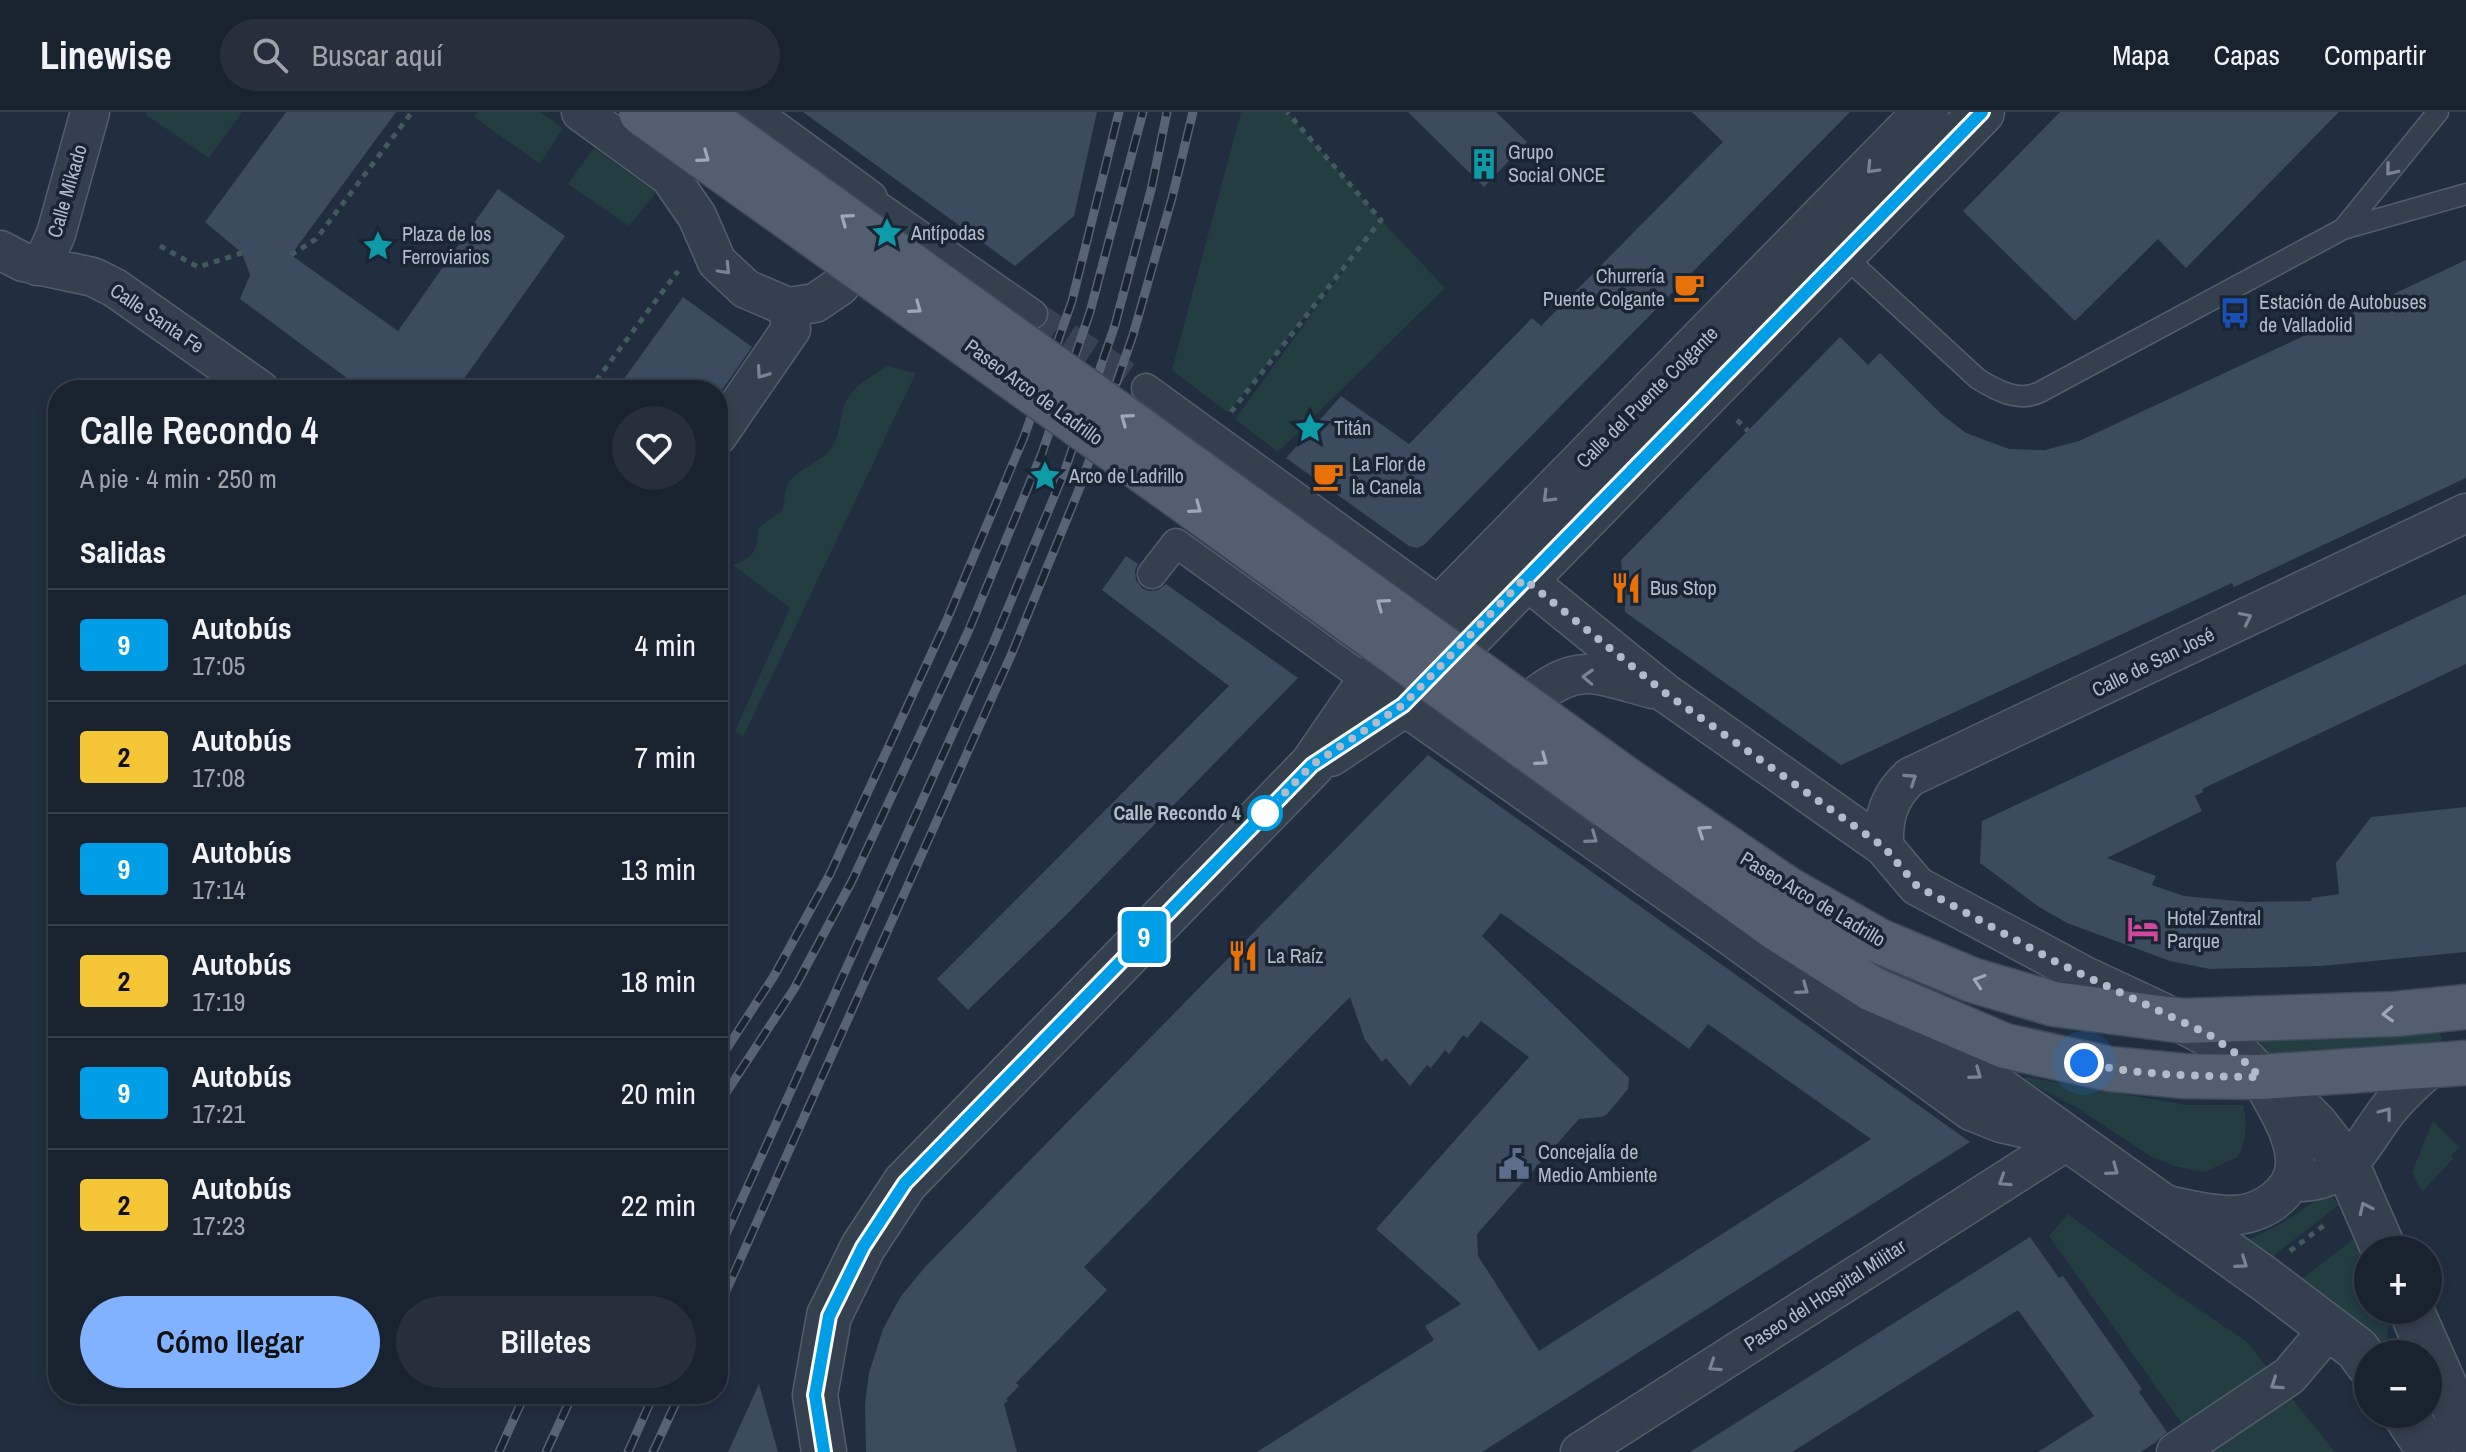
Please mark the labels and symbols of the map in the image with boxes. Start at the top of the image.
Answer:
place label: Grupo Social ONCE [1508,138,1606,188]
street label: Calle Mikado [40,141,93,241]
one-way arrow [696,147,710,162]
building icon: Grupo Social ONCE [1467,147,1501,181]
one-way arrow [1867,159,1881,173]
one-way arrow [2386,161,2400,176]
one-way arrow [841,214,855,229]
place icon: Antípodas [870,216,904,250]
place label: Antípodas [910,219,985,246]
place label: Plaza de los Ferroviarios [402,220,491,270]
place icon: Plaza de los Ferroviarios [361,229,395,263]
one-way arrow [716,260,731,274]
place label: Churrería Puente Colgante [1543,262,1665,312]
cafe icon: Churrería Puente Colgante [1672,270,1706,304]
street label: Calle Santa Fe [105,276,209,359]
place label: Estación de Autobuses de Valladolid [2259,288,2427,338]
bus stop icon: Estación de Autobuses de Valladolid [2218,296,2252,330]
one-way arrow [907,299,921,313]
street label: Calle del Puente Colgante [1570,320,1724,474]
street label: Paseo Arco de Ladrillo [960,332,1109,451]
one-way arrow [757,365,772,379]
place icon: Titán [1293,411,1327,445]
one-way arrow [1120,414,1135,429]
place label: Titán [1334,414,1371,441]
place label: La Flor de la Canela [1352,450,1426,500]
place icon: Arco de Ladrillo [1028,459,1062,493]
cafe icon: La Flor de la Canela [1311,459,1345,493]
place label: Arco de Ladrillo [1068,462,1184,489]
one-way arrow [1543,488,1557,502]
one-way arrow [1187,499,1201,513]
restaurant icon: Bus Stop [1609,571,1643,605]
place label: Bus Stop [1650,574,1717,601]
one-way arrow [1376,600,1391,614]
one-way arrow [2238,612,2252,628]
street label: Calle de San José [2087,620,2219,703]
one-way arrow [1581,668,1594,685]
one-way arrow [1534,750,1548,764]
one-way arrow [1903,774,1917,789]
marker: Calle Recondo 4 [1248,796,1282,830]
place label: Calle Recondo 4 [1113,799,1241,826]
one-way arrow [1697,826,1711,841]
one-way arrow [1583,828,1598,843]
street label: Paseo Arco de Ladrillo [1736,845,1891,953]
place label: Hotel Zentral Parque [2167,904,2261,954]
line badge: 9 [1118,911,1170,963]
hotel icon: Hotel Zentral Parque [2126,912,2160,946]
restaurant icon: La Raíz [1226,939,1260,973]
place label: La Raíz [1267,942,1324,969]
one-way arrow [1973,975,1987,991]
one-way arrow [1795,979,1809,994]
one-way arrow [2381,1005,2394,1022]
your location [2064,1043,2104,1083]
one-way arrow [1967,1064,1982,1079]
one-way arrow [2377,1107,2391,1122]
place label: Concejalía de Medio Ambiente [1538,1138,1657,1188]
public building icon: Concejalía de Medio Ambiente [1497,1147,1531,1181]
one-way arrow [2104,1161,2118,1175]
one-way arrow [1998,1172,2013,1187]
one-way arrow [2359,1201,2375,1216]
street label: Paseo del Hospital Militar [1739,1232,1911,1357]
one-way arrow [2234,1253,2248,1268]
one-way arrow [1708,1357,1723,1372]
one-way arrow [2271,1375,2285,1390]

